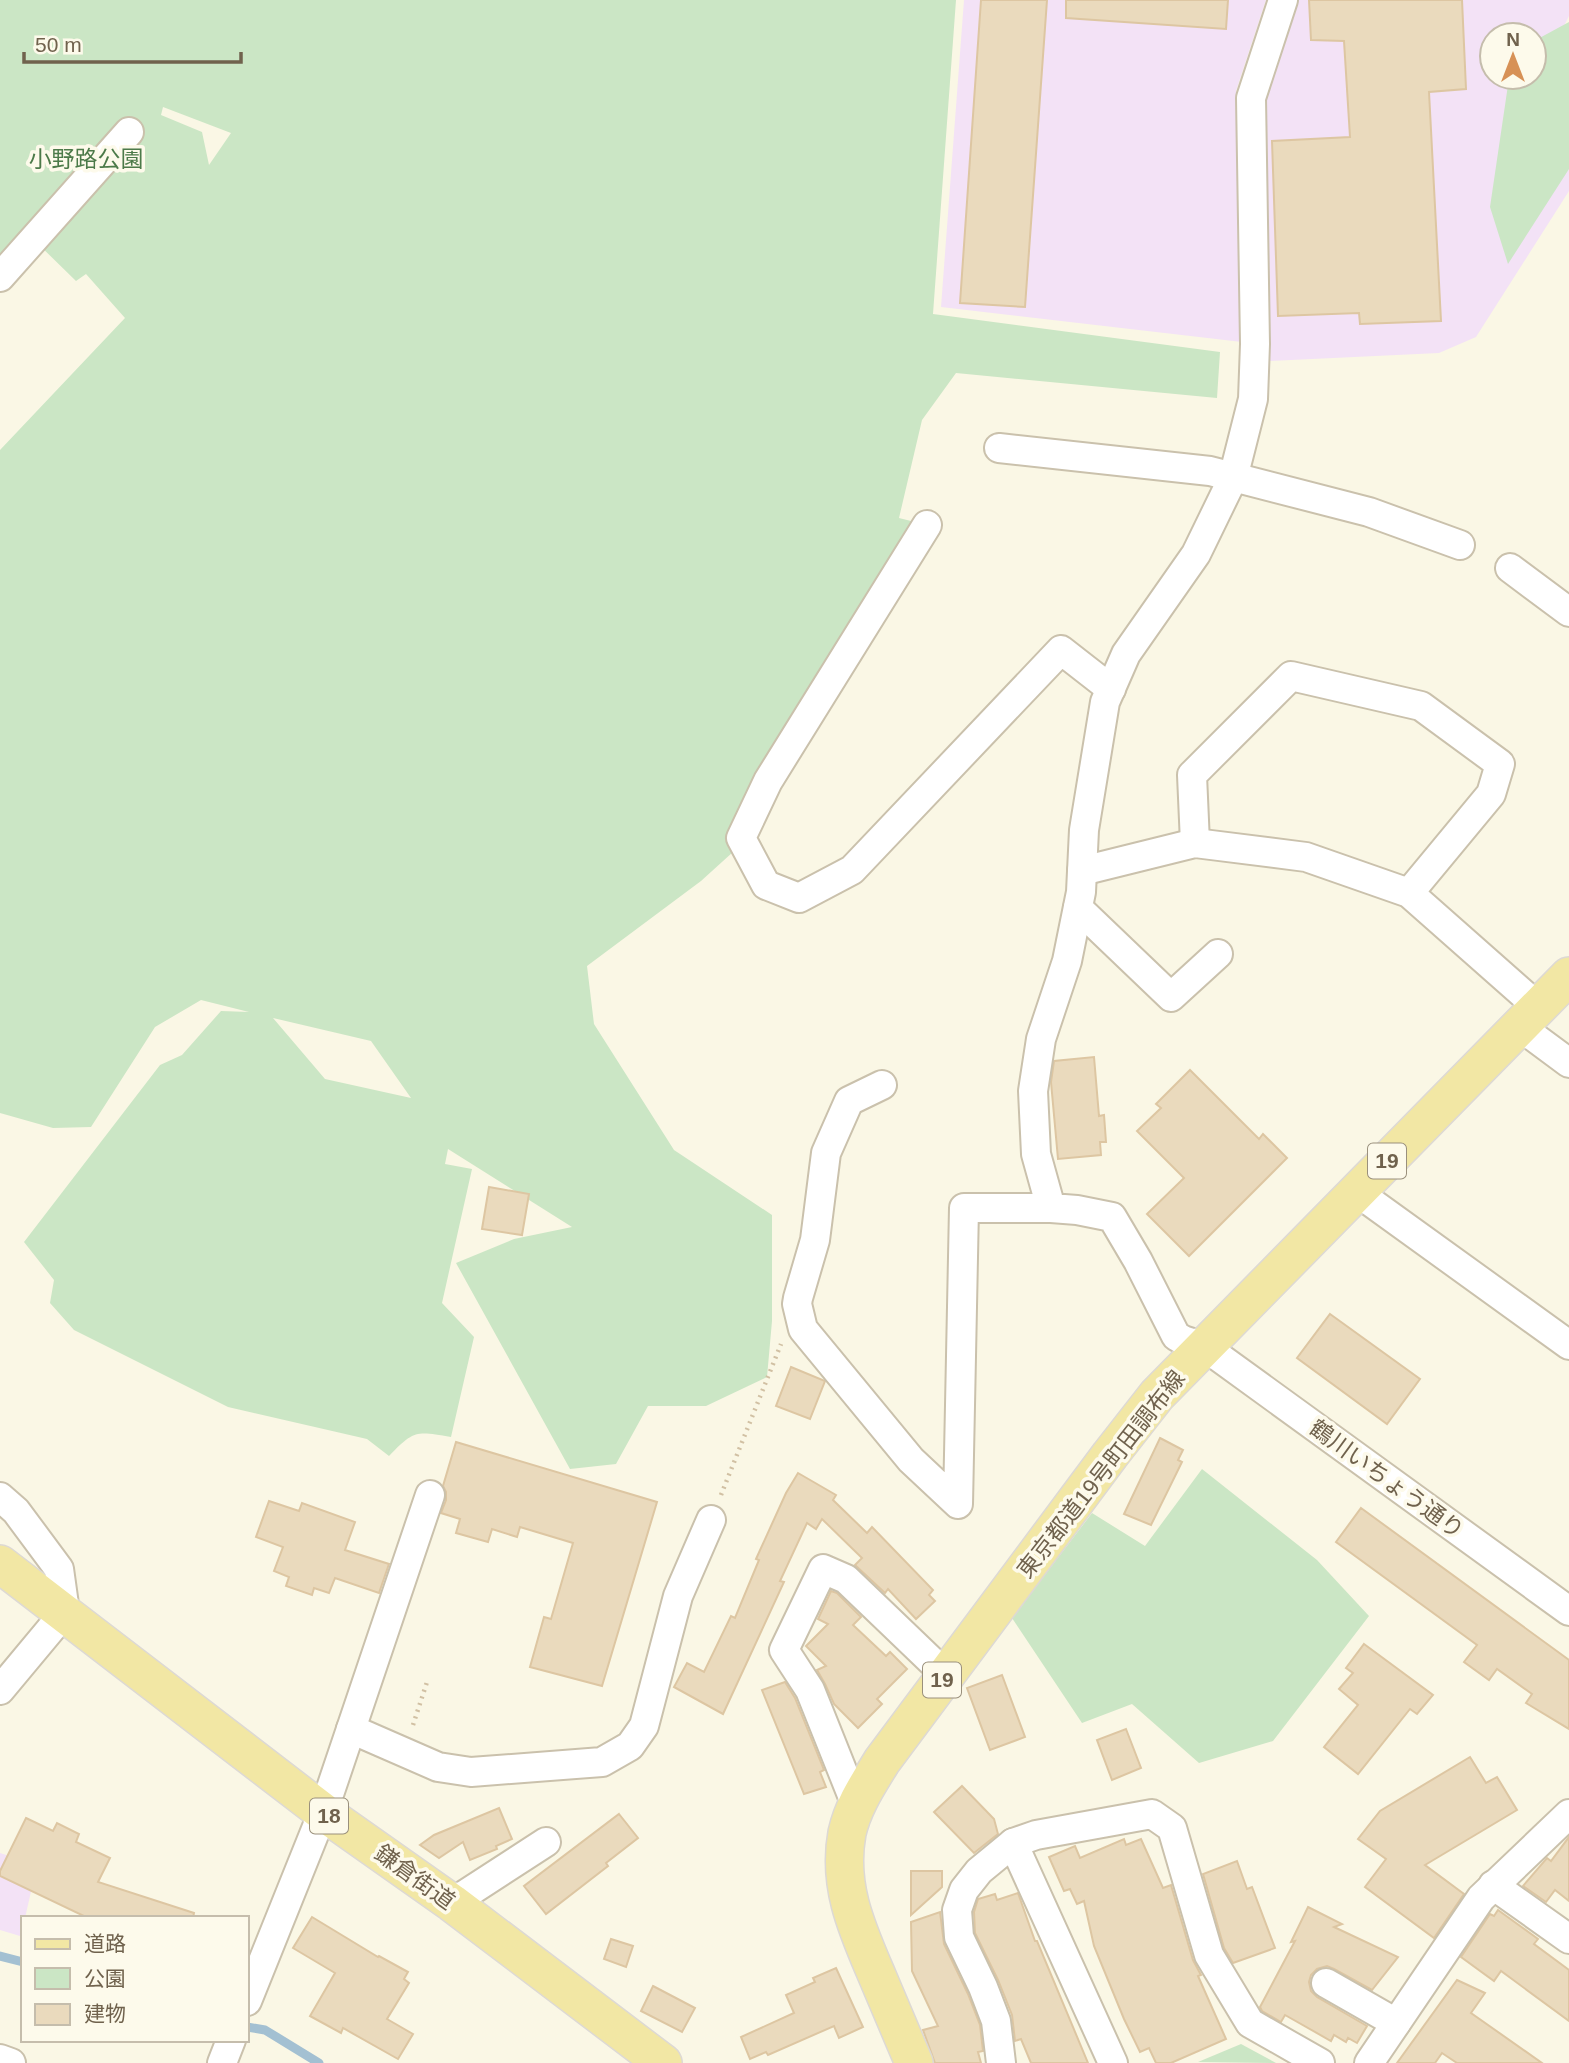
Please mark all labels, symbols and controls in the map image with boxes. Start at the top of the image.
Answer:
scale bar [24,21,242,65]
north arrow [1478,21,1548,91]
text: N [1506,29,1520,50]
text: 50 m [35,33,82,56]
park label: 小野路公園 [29,146,144,172]
road number: 19 [1368,1144,1406,1178]
street label: 東京都道19号町田調布線 [1012,1365,1190,1583]
street label: 鶴川いちょう通り [1305,1414,1469,1544]
road number: 19 [923,1662,961,1698]
road number: 18 [310,1798,348,1834]
street label: 鎌倉街道 [370,1839,460,1915]
legend [21,1916,248,2042]
text: 道路 [84,1932,126,1955]
text: 公園 [84,1967,126,1990]
text: 建物 [84,2002,126,2025]

